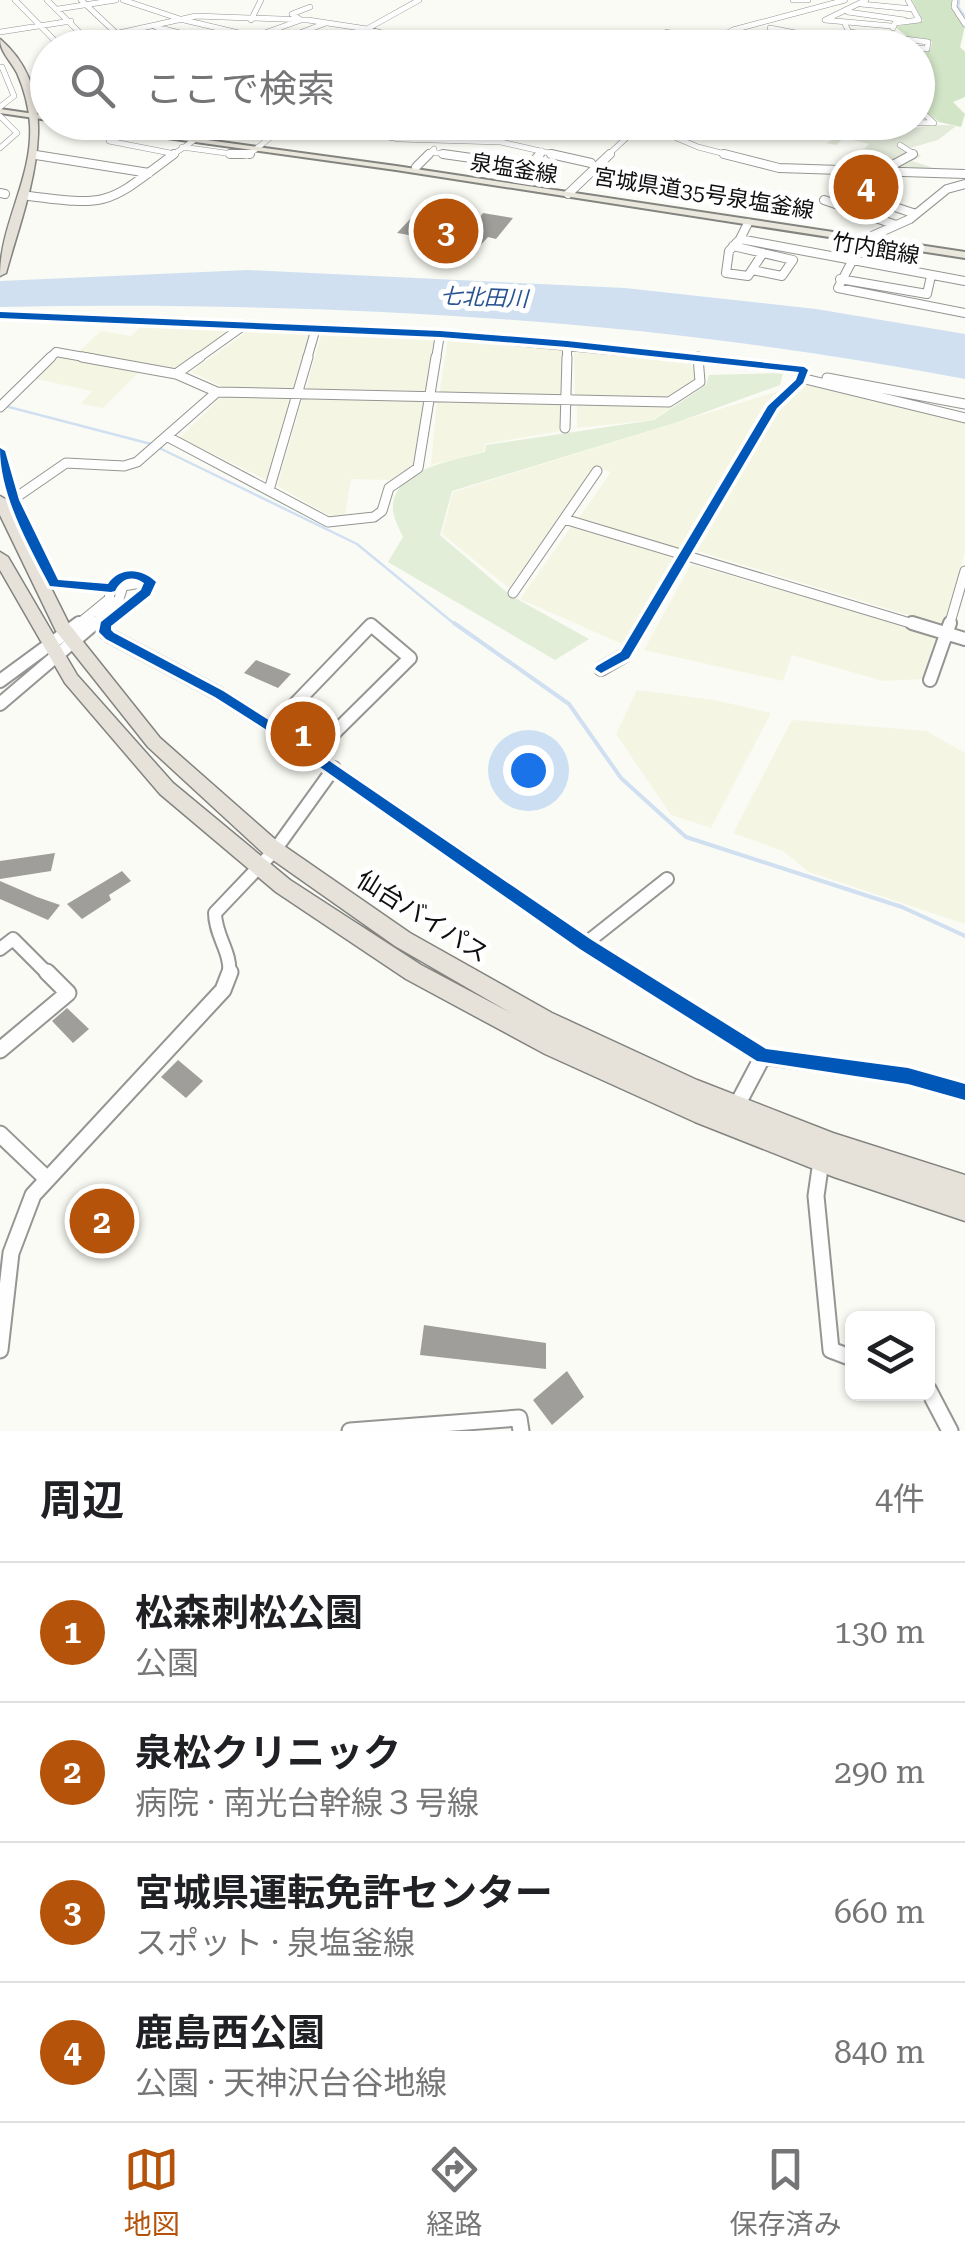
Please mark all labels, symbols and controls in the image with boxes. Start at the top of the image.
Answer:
search box [30,30,935,140]
icon: search [65,58,120,113]
text: ここで検索 [145,67,335,111]
street label: 泉塩釜線 [469,149,559,188]
pin: 4 [834,150,898,224]
street label: 宮城県道35号泉塩釜線 [592,164,816,223]
pin: 3 [414,194,478,268]
street label: 竹内館線 [830,229,921,268]
water label: 七北田川 [440,283,530,312]
pin: 1 [270,696,336,772]
your location [503,745,554,796]
street label: 仙台バイパス [352,865,494,968]
pin: 2 [70,1184,134,1258]
map controls [845,1311,935,1401]
button: layers [845,1311,935,1401]
text: 周辺 [40,1476,124,1525]
text: 4件 [875,1480,925,1518]
text: 松森刺松公園 [135,1591,363,1635]
text: 1 [64,1613,81,1651]
text: 130 m [834,1613,925,1651]
text: 公園 [135,1644,199,1682]
text: 泉松クリニック [135,1731,401,1775]
text: 2 [64,1753,81,1791]
text: 290 m [834,1753,925,1791]
text: 病院 · 南光台幹線３号線 [135,1784,479,1822]
text: 宮城県運転免許センター [135,1871,553,1915]
text: 3 [64,1893,81,1931]
text: 660 m [834,1893,925,1931]
text: スポット · 泉塩釜線 [135,1924,415,1962]
text: 鹿島西公園 [135,2011,325,2055]
text: 4 [64,2033,81,2071]
text: 840 m [834,2033,925,2071]
text: 公園 · 天神沢台谷地線 [135,2064,447,2102]
tab: 地図 [123,2142,180,2242]
tab: 経路 [426,2142,483,2242]
tab: 保存済み [729,2142,842,2242]

